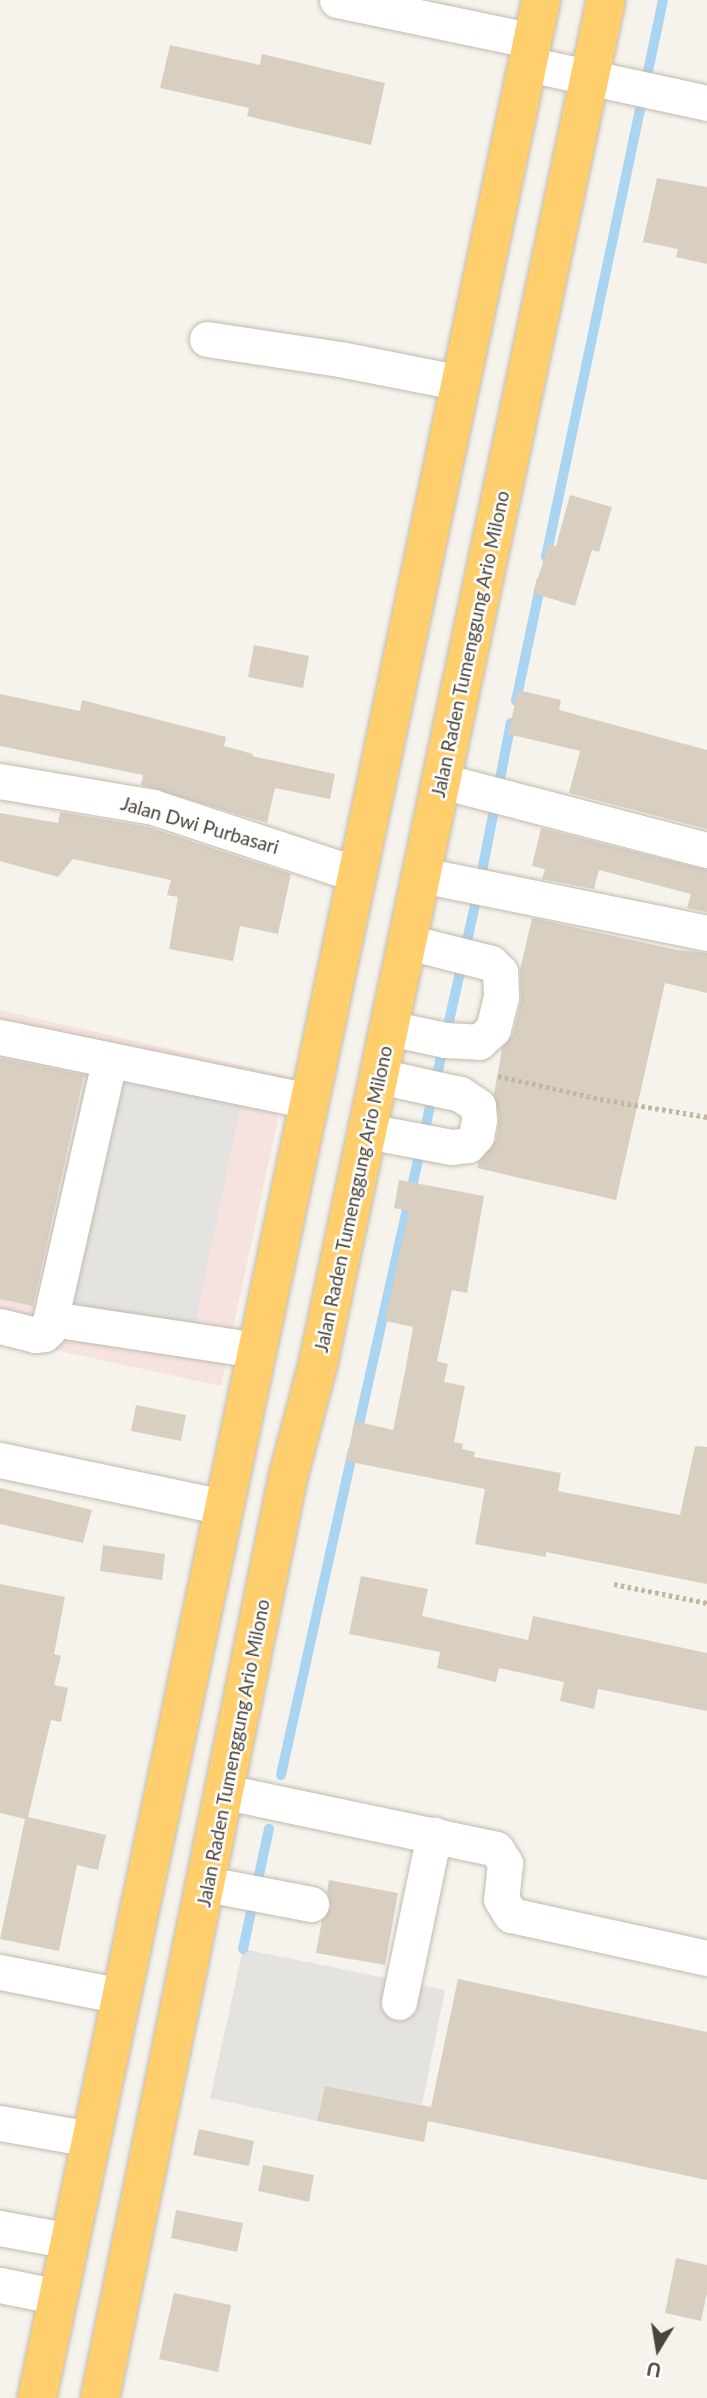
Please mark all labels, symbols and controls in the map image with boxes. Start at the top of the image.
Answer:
street label: Jalan Raden Tumenggung Ario Milono [426,488,514,800]
street label: Jalan Dwi Purbasari [118,792,282,858]
street label: Jalan Raden Tumenggung Ario Milono [309,1043,397,1355]
street label: Jalan Raden Tumenggung Ario Milono [192,1597,274,1909]
north arrow [623,2314,693,2384]
text: U [645,2357,663,2383]

